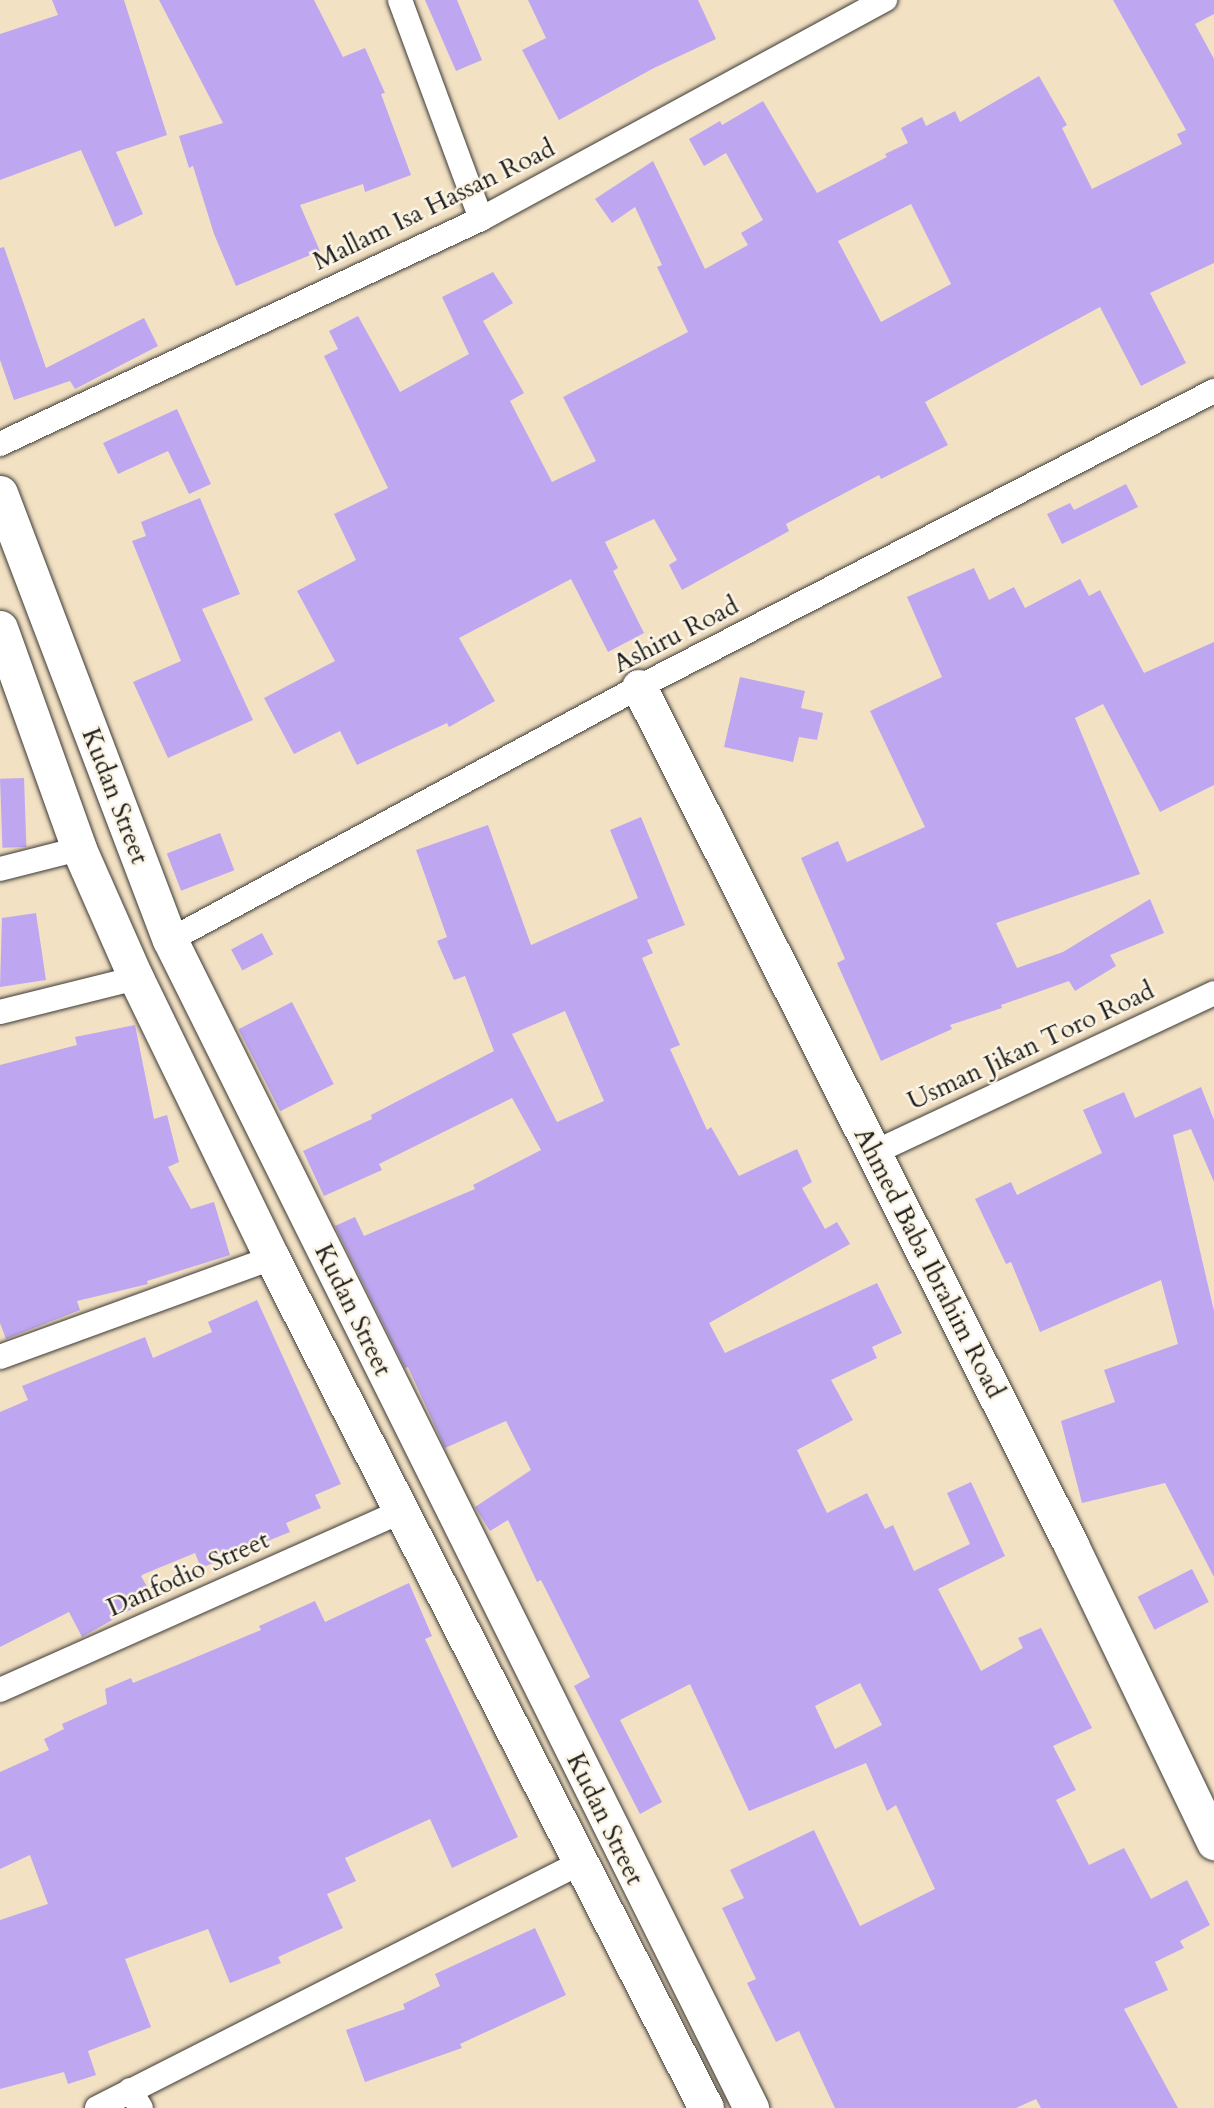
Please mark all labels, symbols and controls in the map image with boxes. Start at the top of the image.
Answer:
street label: Mallam Isa Hassan Road [308,133,560,277]
street label: Ashiru Road [608,590,744,680]
street label: Kudan Street [75,724,155,868]
street label: Usman Jikan Toro Road [903,975,1159,1117]
street label: Ahmed Baba Ibrahim Road [847,1122,1011,1404]
street label: Kudan Street [308,1239,398,1381]
street label: Danfodio Street [102,1524,274,1624]
street label: Kudan Street [560,1748,650,1890]

